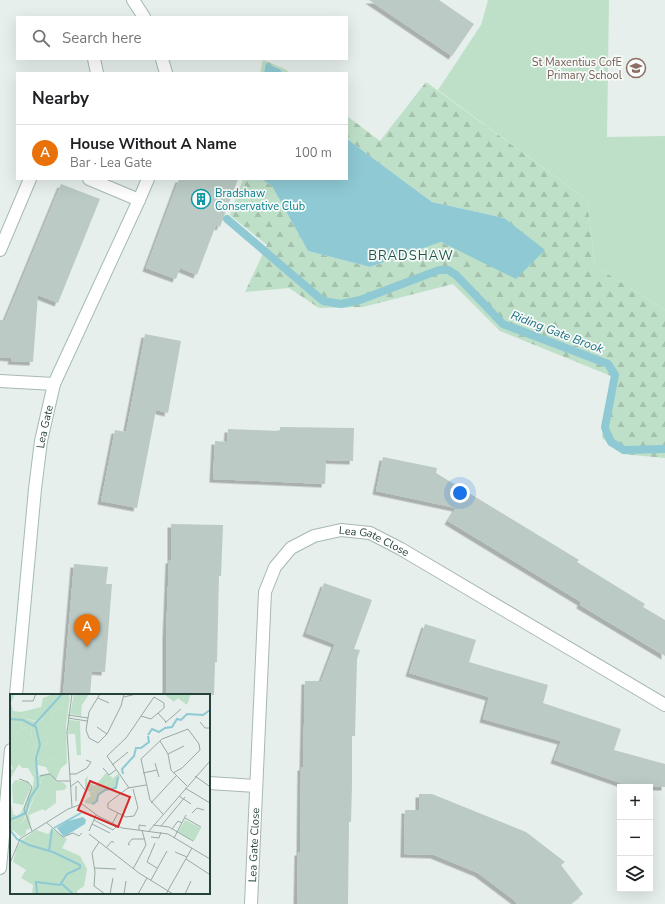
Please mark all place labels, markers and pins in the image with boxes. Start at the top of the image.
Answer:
place label: St Maxentius CofE Primary School [532,55,623,83]
school or university icon: St Maxentius CofE Primary School [625,57,647,79]
place label: Bradshaw Conservative Club [215,186,305,214]
building icon: Bradshaw Conservative Club [190,188,212,210]
pin: A [74,614,100,647]

